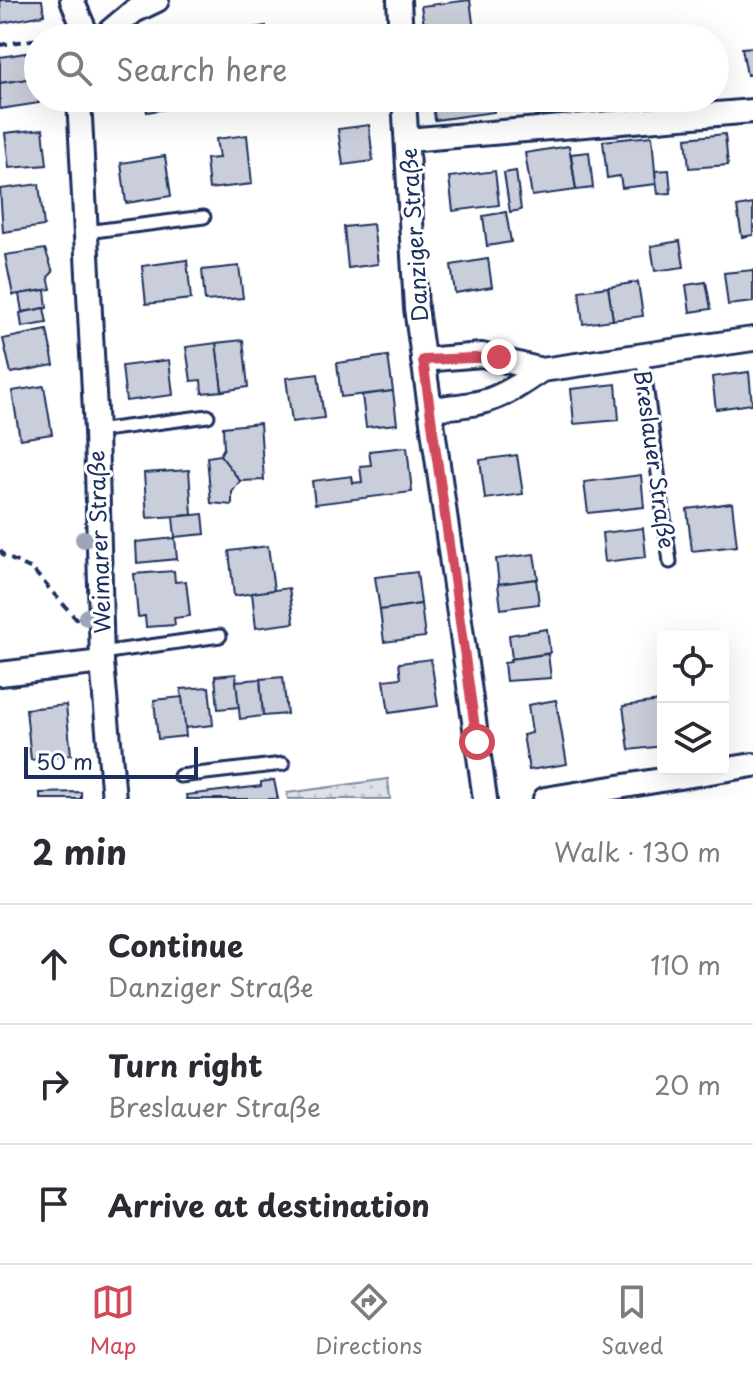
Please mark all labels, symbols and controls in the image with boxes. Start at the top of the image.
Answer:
search box [24,24,729,112]
icon: search [52,46,96,90]
text: Search here [116,46,288,91]
street label: Danziger Straße [390,147,436,323]
route end [481,339,517,375]
street label: Breslauer Straße [627,368,685,550]
street label: Weimarer Straße [78,450,118,634]
map controls [657,631,729,775]
button: locate [657,631,729,703]
button: layers [657,703,729,775]
route start [459,724,495,760]
scale bar [24,743,198,779]
text: 50 m [36,744,93,777]
text: 2 min [32,825,127,877]
text: Walk · 130 m [554,832,721,871]
text: Continue [108,922,243,967]
icon: ahead [32,942,76,986]
text: 110 m [650,945,721,984]
text: Danziger Straße [108,967,314,1006]
text: Turn right [108,1042,263,1087]
icon: right [32,1062,76,1106]
text: 20 m [654,1065,721,1104]
text: Breslauer Straße [108,1087,321,1126]
icon: arrive [32,1182,76,1226]
text: Arrive at destination [108,1182,430,1227]
tab: Map [89,1280,136,1361]
tab: Directions [315,1280,422,1361]
tab: Saved [601,1280,664,1361]

